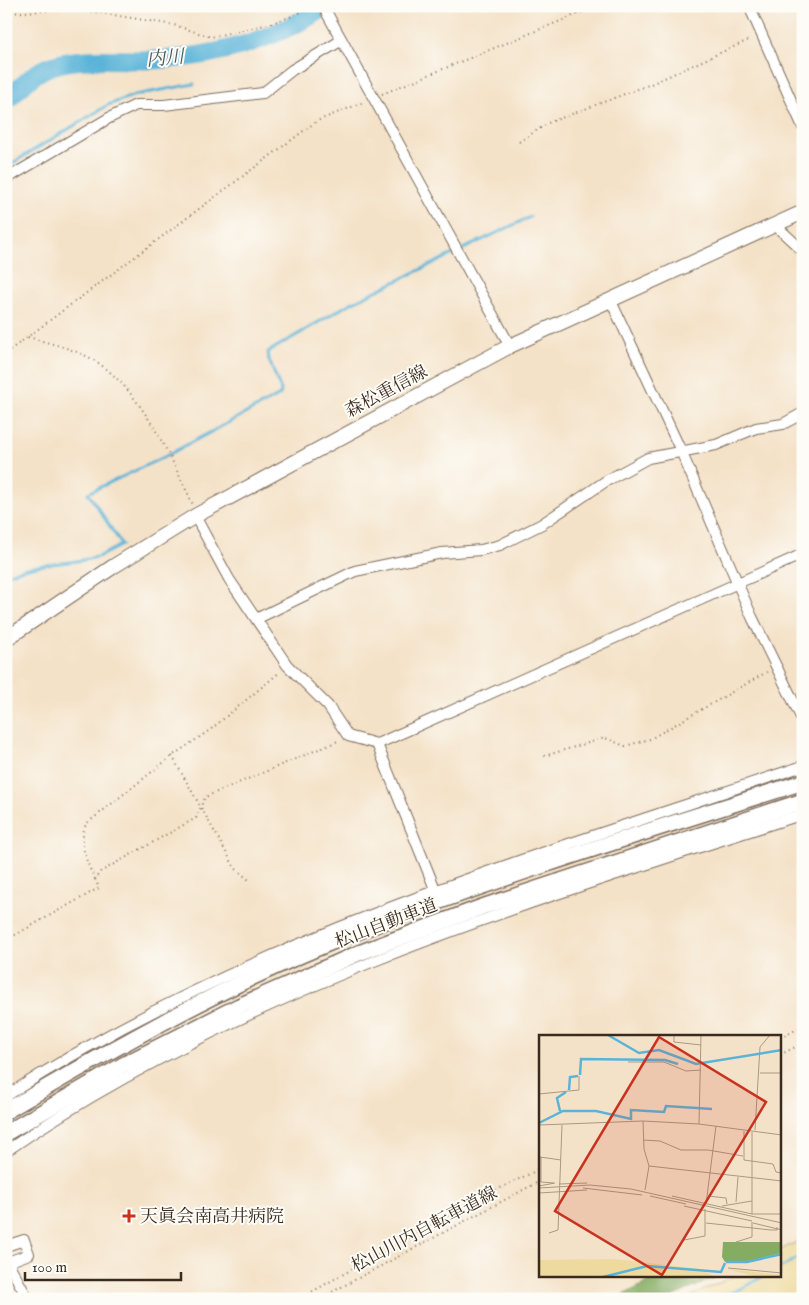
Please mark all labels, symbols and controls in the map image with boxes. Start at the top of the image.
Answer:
water label: 内川 [145,45,187,73]
street label: 森松重信線 [342,361,432,424]
street label: 松山自動車道 [332,894,441,954]
inset map [539,1035,782,1278]
street label: 松山川内自転車道線 [348,1182,502,1279]
place label: 天眞会南高井病院 [140,1206,284,1229]
marker: 天眞会南高井病院 [122,1209,136,1223]
scale bar [25,1250,181,1282]
text: 100 m [32,1258,68,1277]

